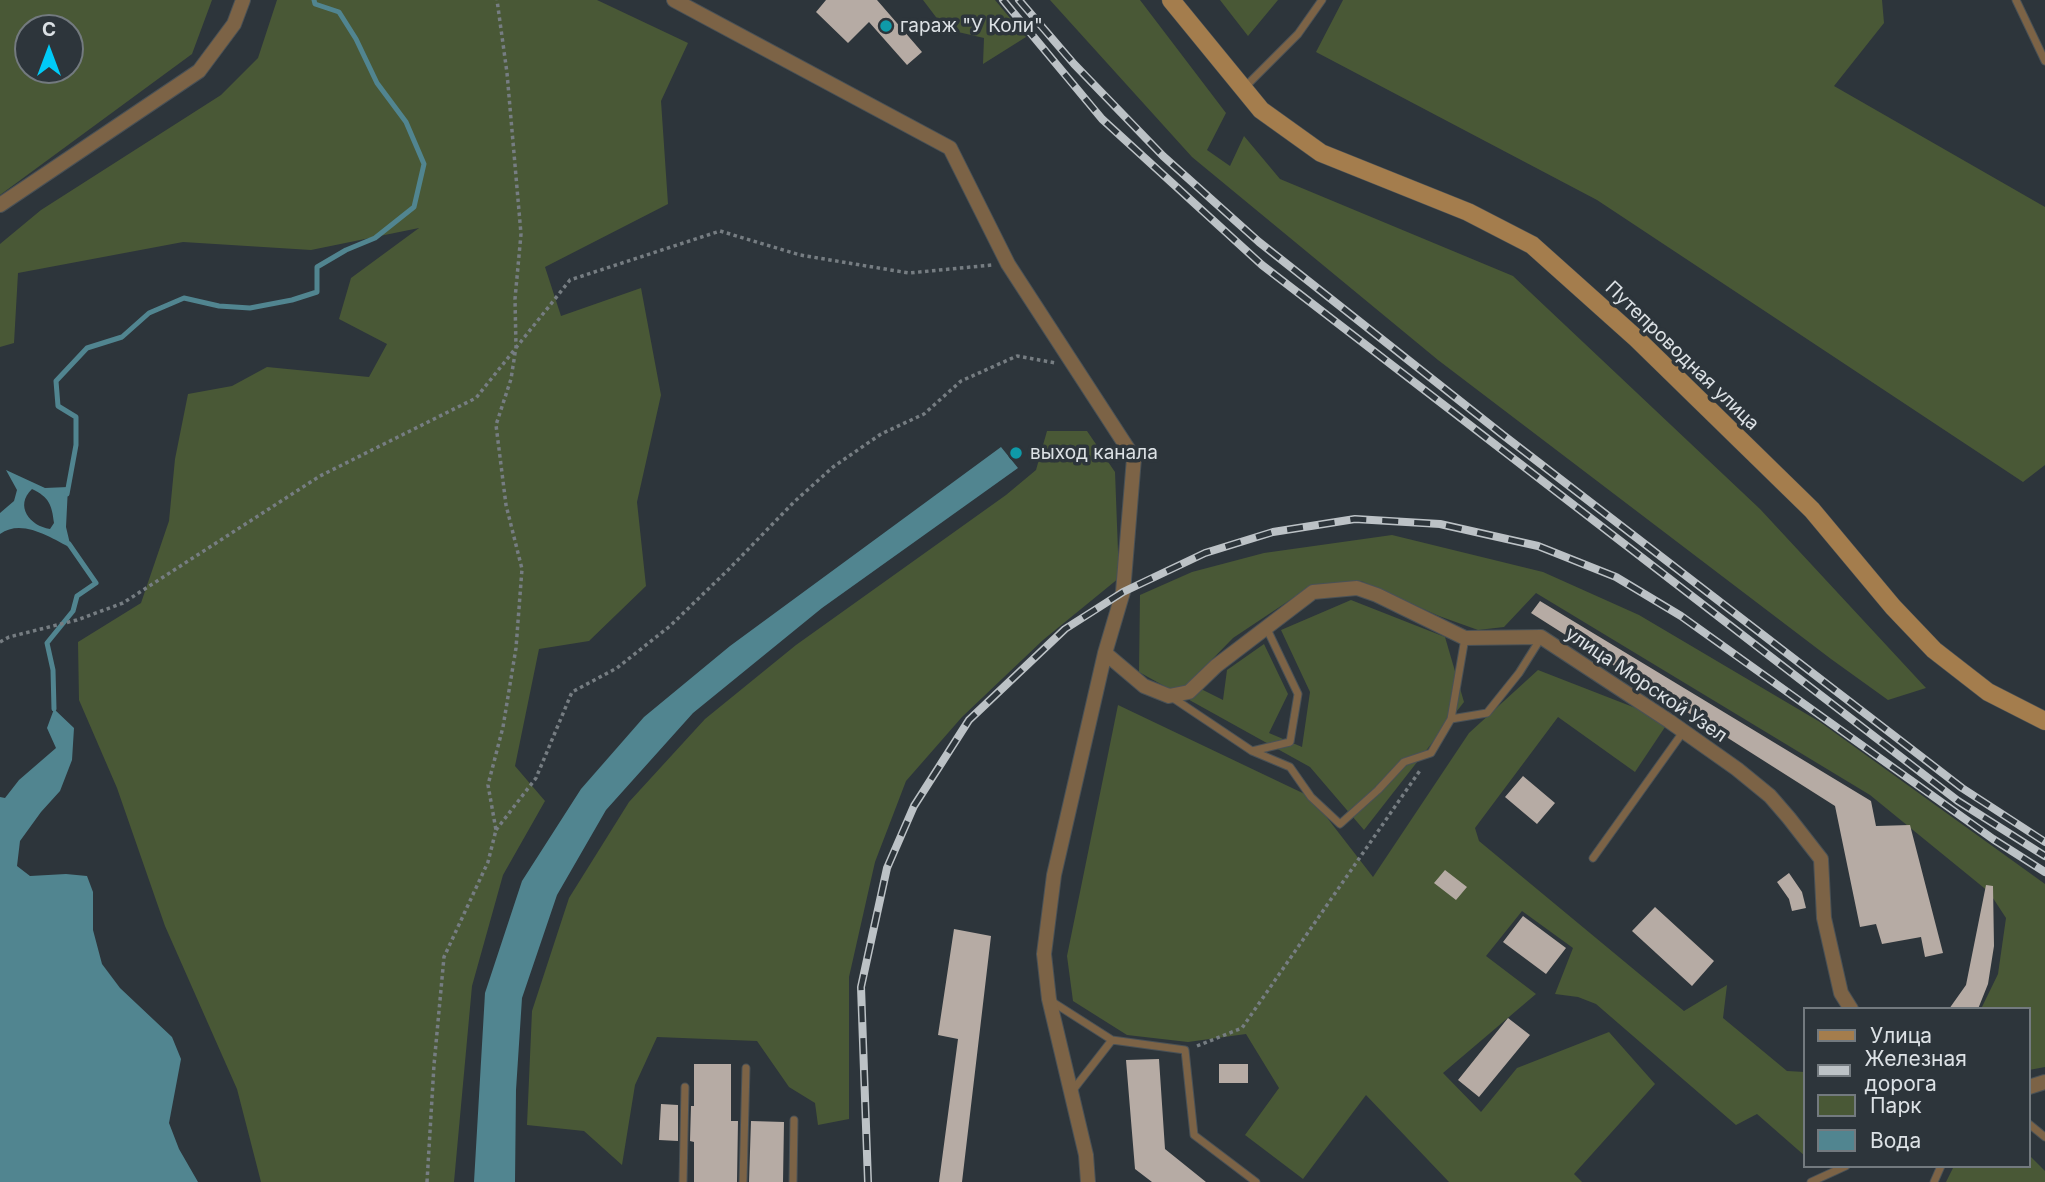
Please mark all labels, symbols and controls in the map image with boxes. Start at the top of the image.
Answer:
north arrow [14,14,84,84]
place label: гараж "У Коли" [900,15,1043,37]
text: С [42,18,56,41]
marker: гараж "У Коли" [878,18,894,34]
street label: Путепроводная улица [1600,277,1764,435]
place label: выход канала [1030,442,1158,464]
marker: выход канала [1008,445,1024,461]
street label: улица Морской Узел [1561,622,1731,748]
legend [1804,1007,2031,1168]
text: Улица [1870,1023,1932,1048]
text: Железная дорога [1865,1046,1967,1096]
text: Парк [1870,1093,1922,1118]
text: Вода [1870,1128,1921,1153]

